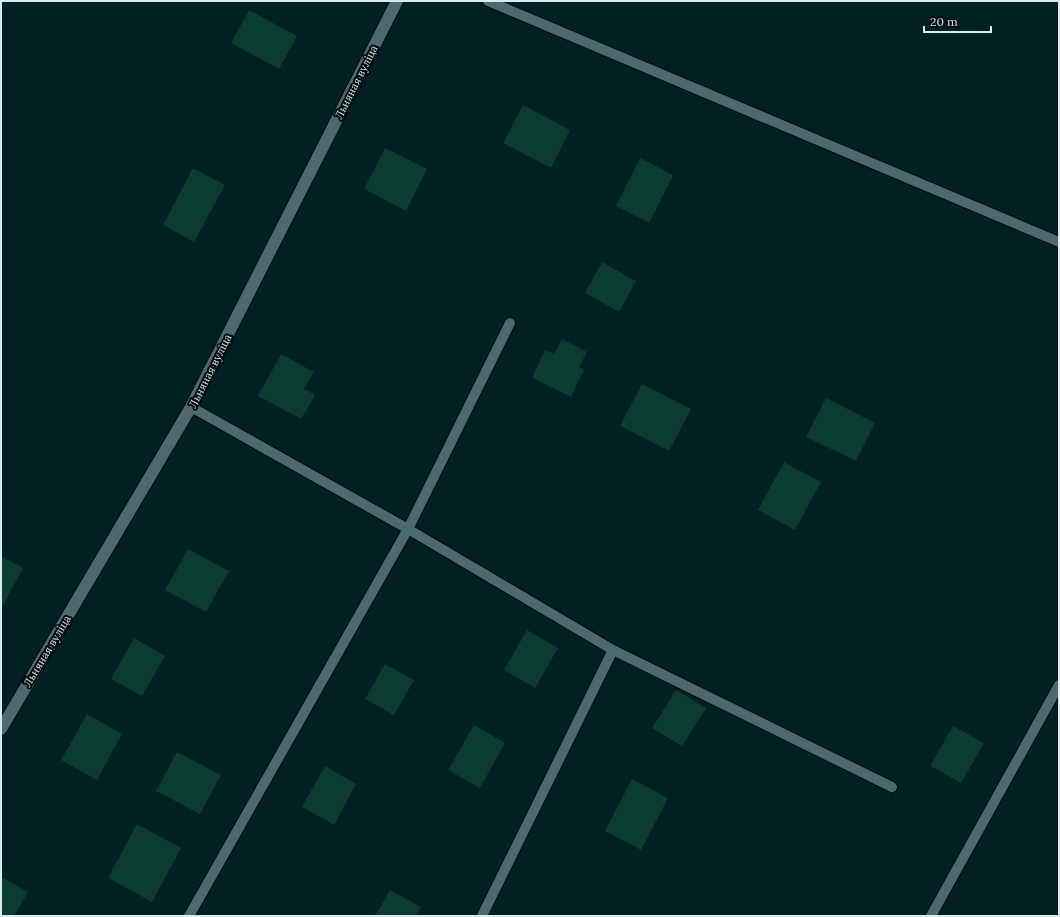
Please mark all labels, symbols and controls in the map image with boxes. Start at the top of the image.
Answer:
scale bar [924,8,991,34]
text: 20 m [930,14,958,29]
street label: Льняная вуліца [331,42,381,121]
street label: Льняная вуліца [185,331,235,410]
street label: Льняная вуліца [20,612,74,689]

